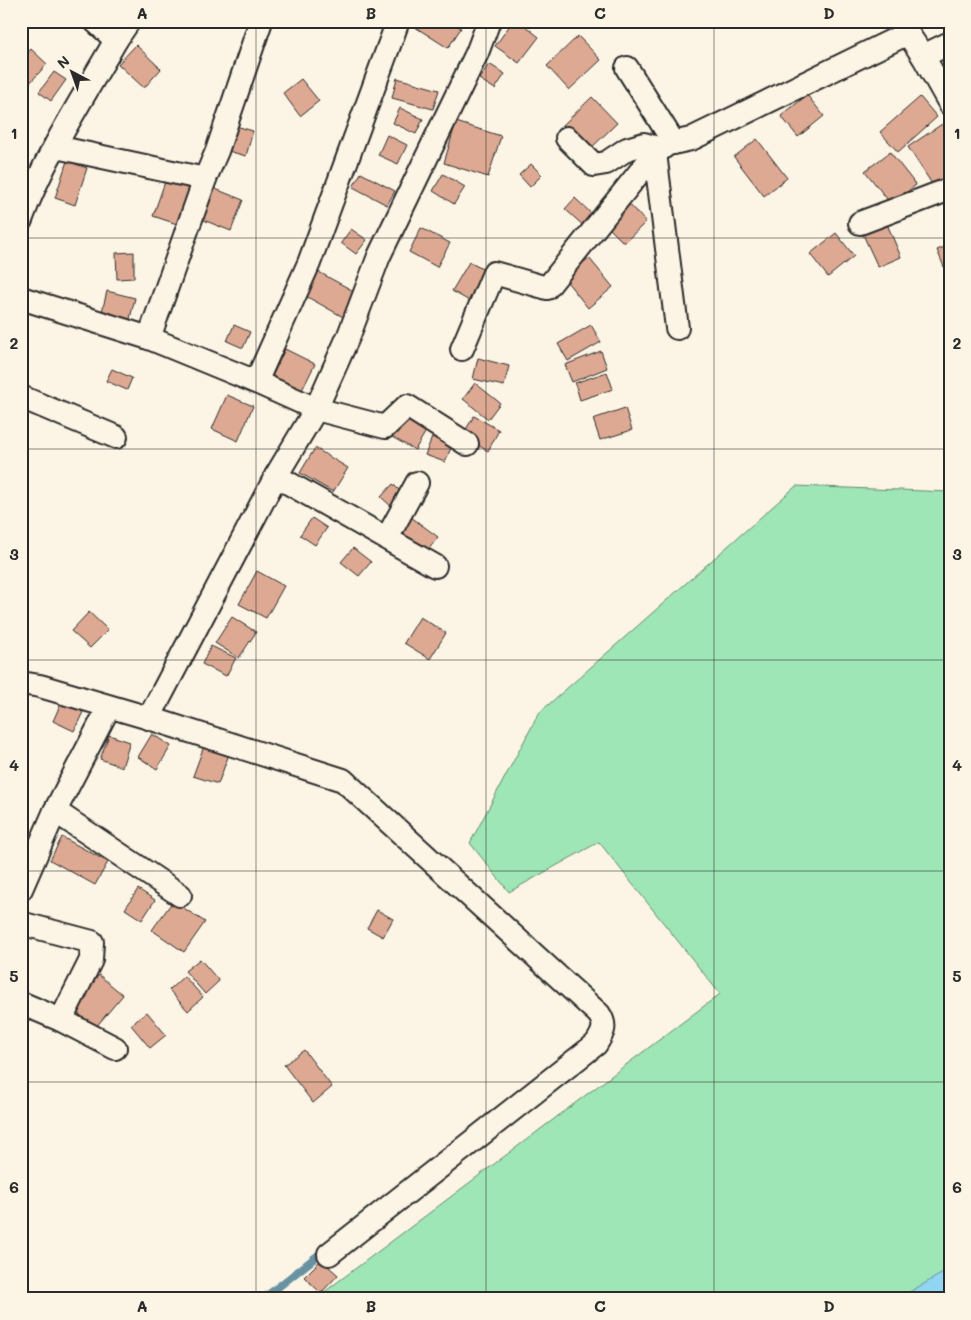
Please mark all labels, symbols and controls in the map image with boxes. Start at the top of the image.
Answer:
text: A [136,2,148,23]
text: B [366,2,376,23]
text: C [594,2,606,23]
text: D [823,2,835,23]
north arrow [48,48,98,98]
text: N [53,51,73,72]
text: 1 [10,122,18,143]
text: 1 [953,122,961,143]
text: 2 [10,332,19,353]
text: 2 [953,332,962,353]
text: 3 [9,543,19,564]
text: 3 [952,543,962,564]
text: 4 [9,754,19,775]
text: 4 [952,754,962,775]
text: 5 [9,965,19,986]
text: 5 [952,965,962,986]
text: 6 [9,1176,19,1197]
text: 6 [952,1176,962,1197]
text: A [136,1295,148,1316]
text: B [366,1295,376,1316]
text: C [594,1295,606,1316]
text: D [823,1295,835,1316]

